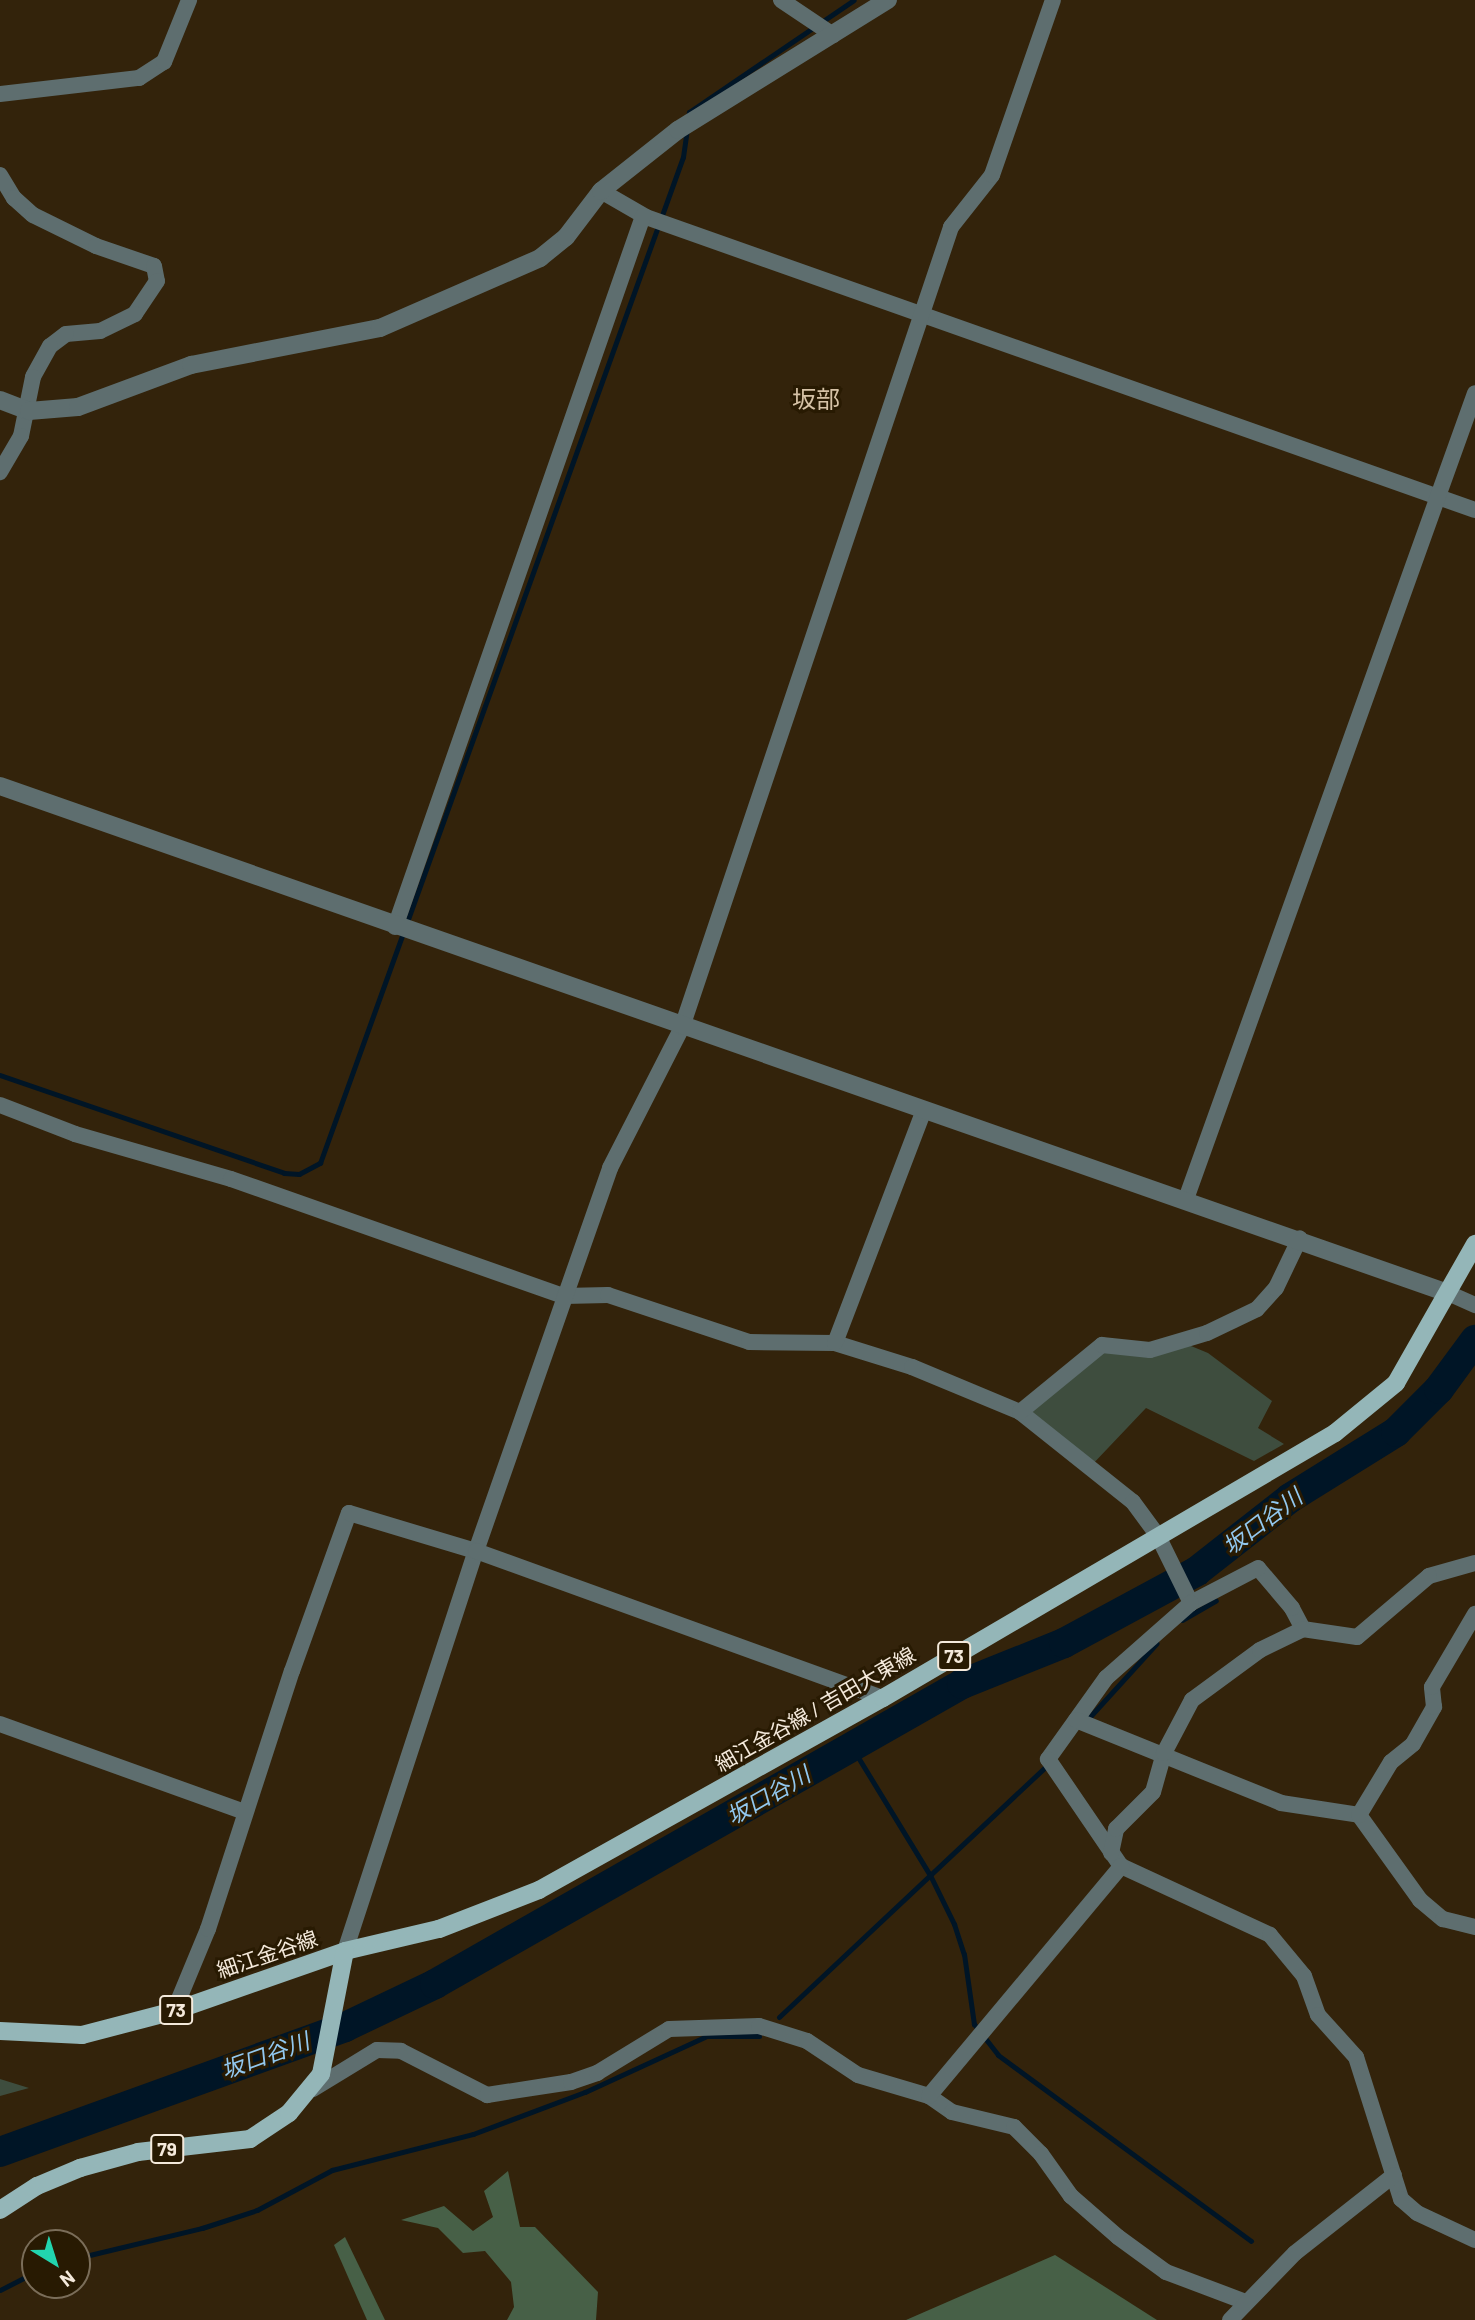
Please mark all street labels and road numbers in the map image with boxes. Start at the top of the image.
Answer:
road number: 73 [936,1640,972,1672]
street label: 細江金谷線 / 吉田大東線 [710,1641,920,1777]
street label: 細江金谷線 [213,1925,321,1983]
road number: 73 [158,1994,194,2026]
road number: 79 [150,2134,184,2164]

